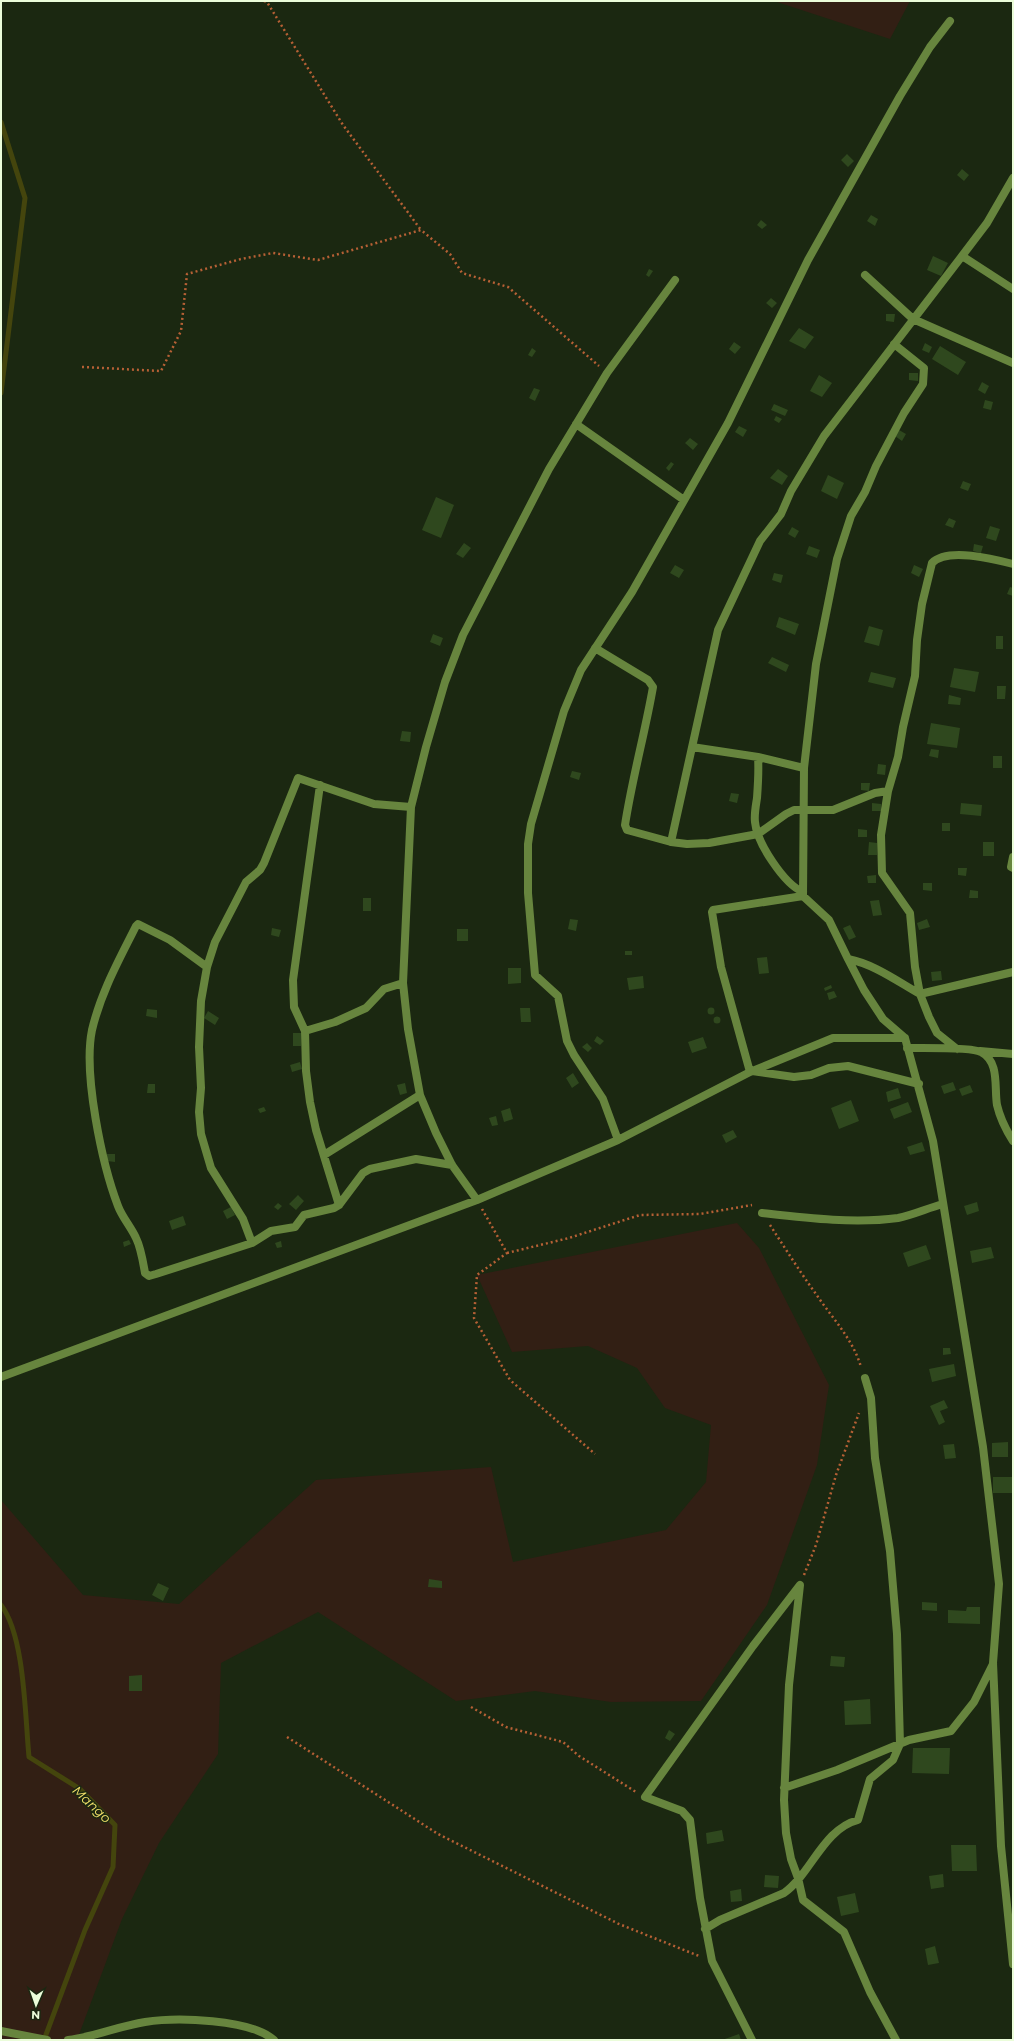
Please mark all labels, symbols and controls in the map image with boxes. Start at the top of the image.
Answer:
water label: Mango [69,1782,115,1826]
north arrow [16,1985,56,2025]
text: N [31,2008,40,2022]

